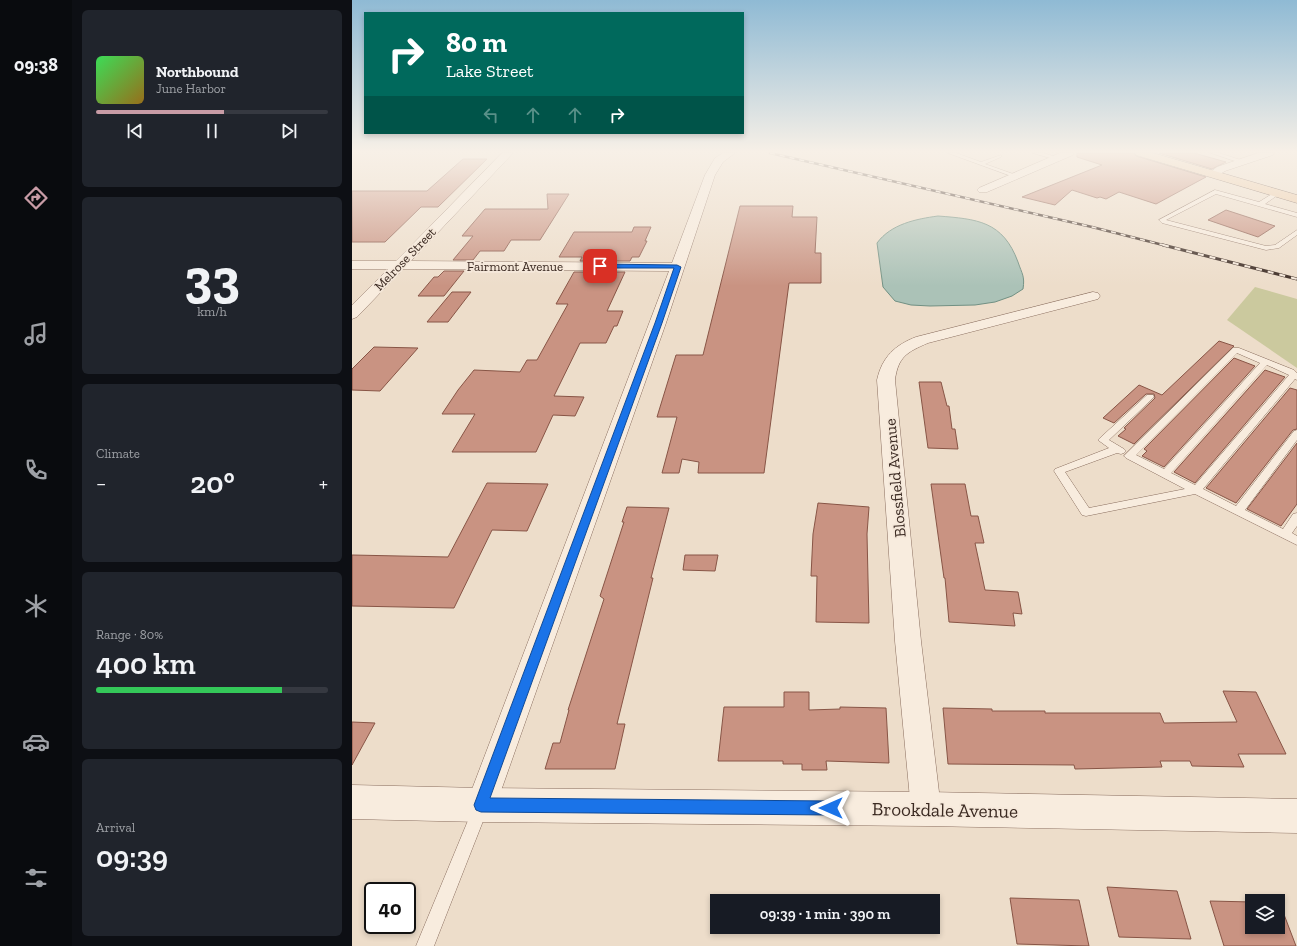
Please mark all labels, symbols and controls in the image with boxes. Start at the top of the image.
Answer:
text: 80 m [446,26,507,59]
icon: right [380,28,432,80]
text: 09:38 [14,54,58,76]
text: Lake Street [446,60,534,82]
text: Northbound [156,63,239,81]
text: June Harbor [156,81,226,96]
icon: left [480,104,502,126]
icon: ahead [522,104,544,126]
icon: ahead [564,104,586,126]
icon: right [606,104,628,126]
icon: previous [124,120,146,142]
icon: pause [201,120,223,142]
icon: next [278,120,300,142]
icon: directions [22,184,50,212]
street label: Melrose Street [371,224,439,294]
text: 33 [184,247,240,309]
pin [583,249,617,283]
icon: arrive [589,255,611,277]
street label: Fairmont Avenue [467,259,563,274]
text: km/h [197,304,227,319]
icon: music [22,320,50,348]
street label: Blossfield Avenue [880,418,910,538]
text: Climate [96,446,140,461]
icon: phone [22,456,50,484]
text: 20° [190,465,235,501]
text: − [96,470,106,497]
text: + [319,470,328,497]
icon: climate [22,592,50,620]
text: Range · 80% [96,627,163,642]
text: 400 km [96,646,196,682]
icon: car [22,728,50,756]
position arrow [810,787,852,829]
street label: Brookdale Avenue [872,797,1018,823]
text: Arrival [96,820,135,835]
text: 09:39 [96,839,168,875]
icon: filters [22,864,50,892]
speed limit sign: 40 [364,882,416,934]
map controls [1245,894,1285,934]
button: layers [1245,894,1285,934]
text: 09:39 · 1 min · 390 m [760,905,890,923]

